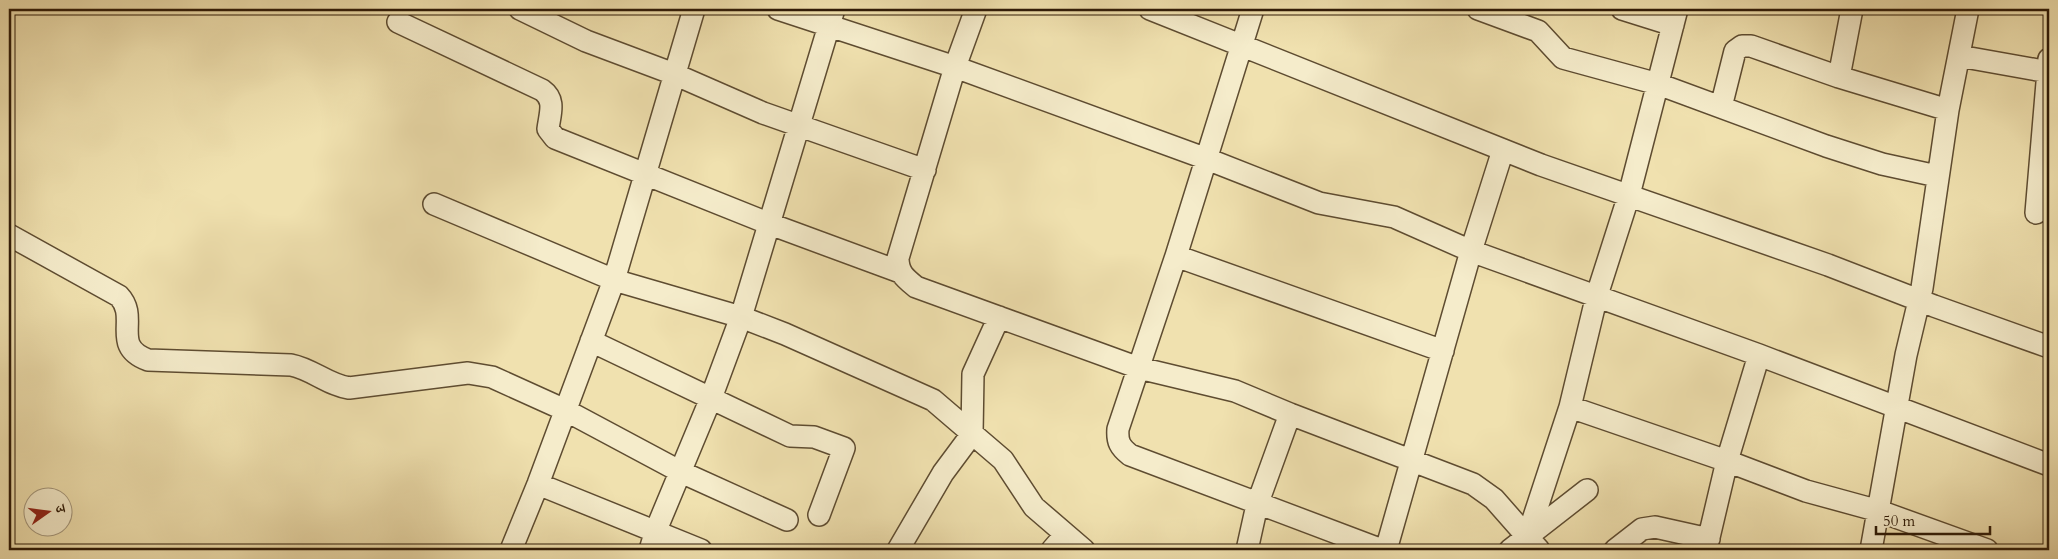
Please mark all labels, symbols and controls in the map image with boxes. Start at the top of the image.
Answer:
north arrow [22,486,72,536]
text: उ [50,502,70,516]
scale bar [1876,504,1989,536]
text: 50 m [1883,511,1915,531]

